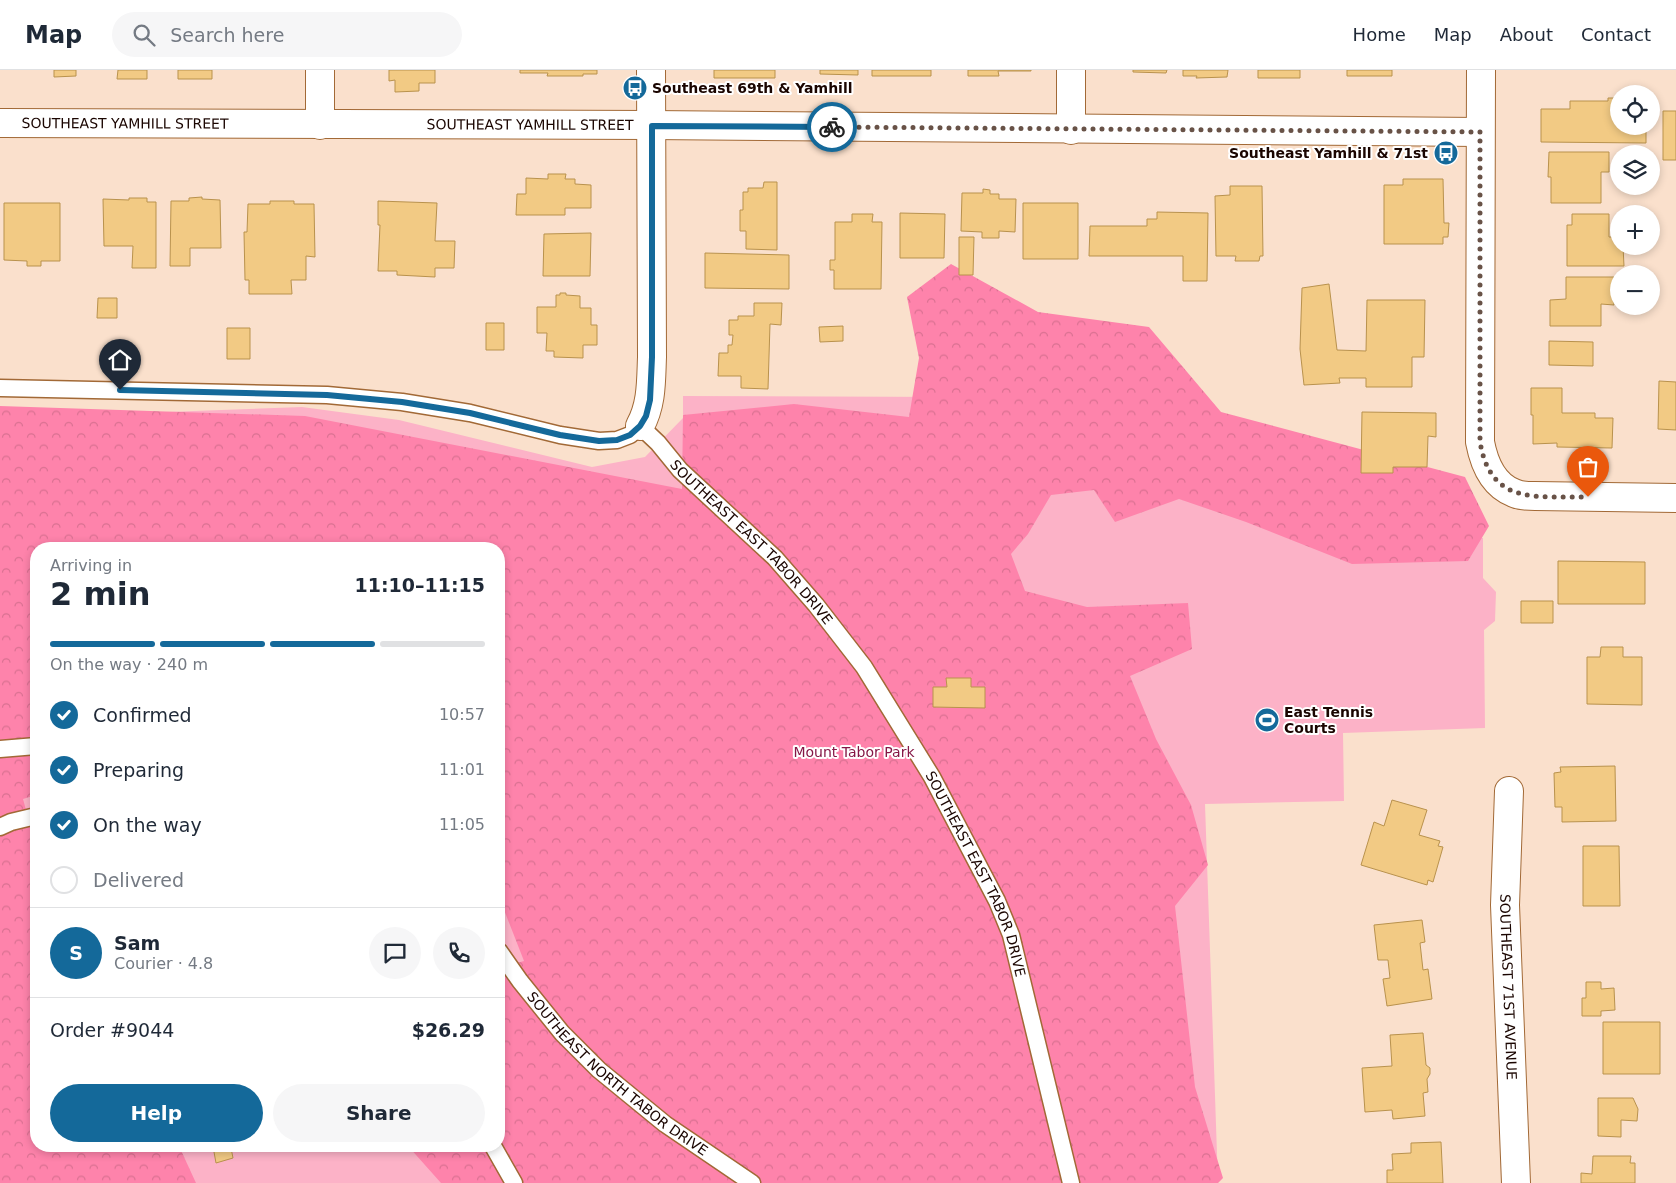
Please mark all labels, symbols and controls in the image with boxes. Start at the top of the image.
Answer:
search box [112,12,462,57]
text: Map [25,21,82,49]
icon: search [130,21,158,49]
text: Search here [170,24,284,46]
text: Home [1353,24,1406,45]
text: Map [1434,24,1472,45]
text: About [1500,24,1553,45]
text: Contact [1581,24,1651,45]
bus stop icon: Southeast 69th & Yamhill [622,75,648,101]
place label: Southeast 69th & Yamhill [652,80,853,96]
map controls [1610,85,1660,315]
button: locate [1610,85,1660,135]
courier [807,102,857,152]
icon: bike [818,113,846,141]
street label: SOUTHEAST YAMHILL STREET [21,115,229,132]
street label: SOUTHEAST YAMHILL STREET [426,116,634,133]
bus stop icon: Southeast Yamhill & 71st [1433,140,1459,166]
place label: Southeast Yamhill & 71st [1229,145,1428,161]
button: layers [1610,145,1660,195]
button: + [1610,205,1660,255]
button: − [1610,265,1660,315]
pin [99,339,141,390]
icon: home [106,346,134,374]
pin [1567,446,1609,497]
icon: bag [1574,453,1602,481]
street label: SOUTHEAST EAST TABOR DRIVE [667,457,836,627]
text: Arriving in [50,556,132,575]
text: 11:10–11:15 [355,574,485,596]
text: 2 min [50,575,151,613]
text: On the way · 240 m [50,655,208,674]
icon: check [50,701,78,729]
text: Confirmed [93,704,192,726]
place label: East Tennis Courts [1284,704,1373,736]
text: 10:57 [439,705,485,724]
sports icon: East Tennis Courts [1254,707,1280,733]
park label: Mount Tabor Park [793,744,915,760]
icon: check [50,756,78,784]
text: Preparing [93,759,184,781]
text: 11:01 [439,760,485,779]
street label: SOUTHEAST EAST TABOR DRIVE [922,768,1029,978]
icon: check [50,811,78,839]
text: On the way [93,814,202,836]
text: 11:05 [439,815,485,834]
text: Delivered [93,869,184,891]
street label: SOUTHEAST 71ST AVENUE [1497,894,1520,1080]
button: chat [369,927,421,979]
button: phone [433,927,485,979]
text: Sam [114,932,160,954]
text: S [69,942,83,964]
text: Courier · 4.8 [114,954,213,973]
street label: SOUTHEAST NORTH TABOR DRIVE [524,989,711,1159]
text: Order #9044 [50,1019,174,1041]
text: $26.29 [412,1019,485,1041]
button: Help [50,1084,263,1142]
button: Share [273,1084,485,1142]

